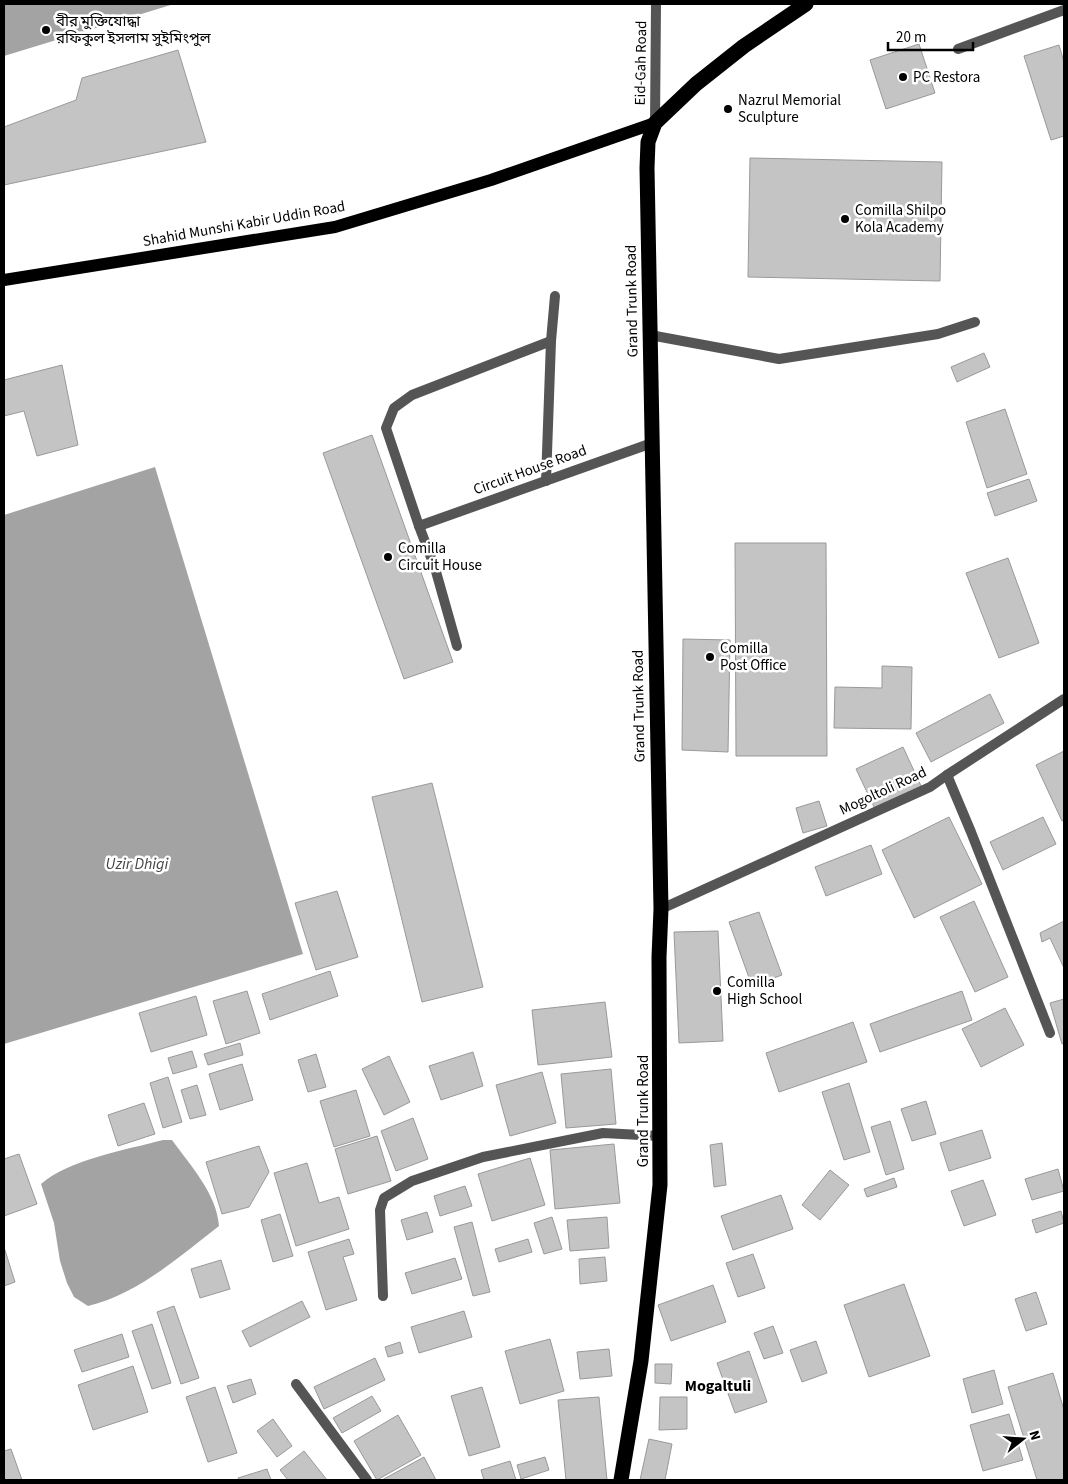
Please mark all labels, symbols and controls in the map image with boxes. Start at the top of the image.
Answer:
place label: বীর মুক্তিযোদ্ধা রফিকুল ইসলাম সুইমিংপুল [55,11,212,49]
street label: Eid-Gah Road [630,20,652,106]
scale bar [888,20,973,52]
marker: বীর মুক্তিযোদ্ধা রফিকুল ইসলাম সুইমিংপুল [40,24,52,36]
text: 20 m [896,27,926,48]
place label: PC Restora [913,67,980,88]
marker: PC Restora [897,71,909,83]
place label: Nazrul Memorial Sculpture [738,90,841,128]
marker: Nazrul Memorial Sculpture [722,103,734,115]
street label: Shahid Munshi Kabir Uddin Road [141,196,347,252]
place label: Comilla Shilpo Kola Academy [855,200,946,238]
marker: Comilla Shilpo Kola Academy [839,213,851,225]
street label: Grand Trunk Road [621,244,643,358]
street label: Circuit House Road [470,440,590,500]
place label: Comilla Circuit House [398,538,482,576]
marker: Comilla Circuit House [382,551,394,563]
place label: Comilla Post Office [720,638,787,676]
street label: Grand Trunk Road [628,649,650,763]
marker: Comilla Post Office [704,651,716,663]
street label: Mogoltoli Road [836,762,930,820]
water label: Uzir Dhigi [106,853,169,875]
place label: Comilla High School [727,972,802,1010]
marker: Comilla High School [711,985,723,997]
street label: Grand Trunk Road [633,1055,654,1167]
district label: Mogaltuli [685,1375,751,1397]
north arrow [998,1414,1048,1464]
text: N [1024,1428,1045,1443]

